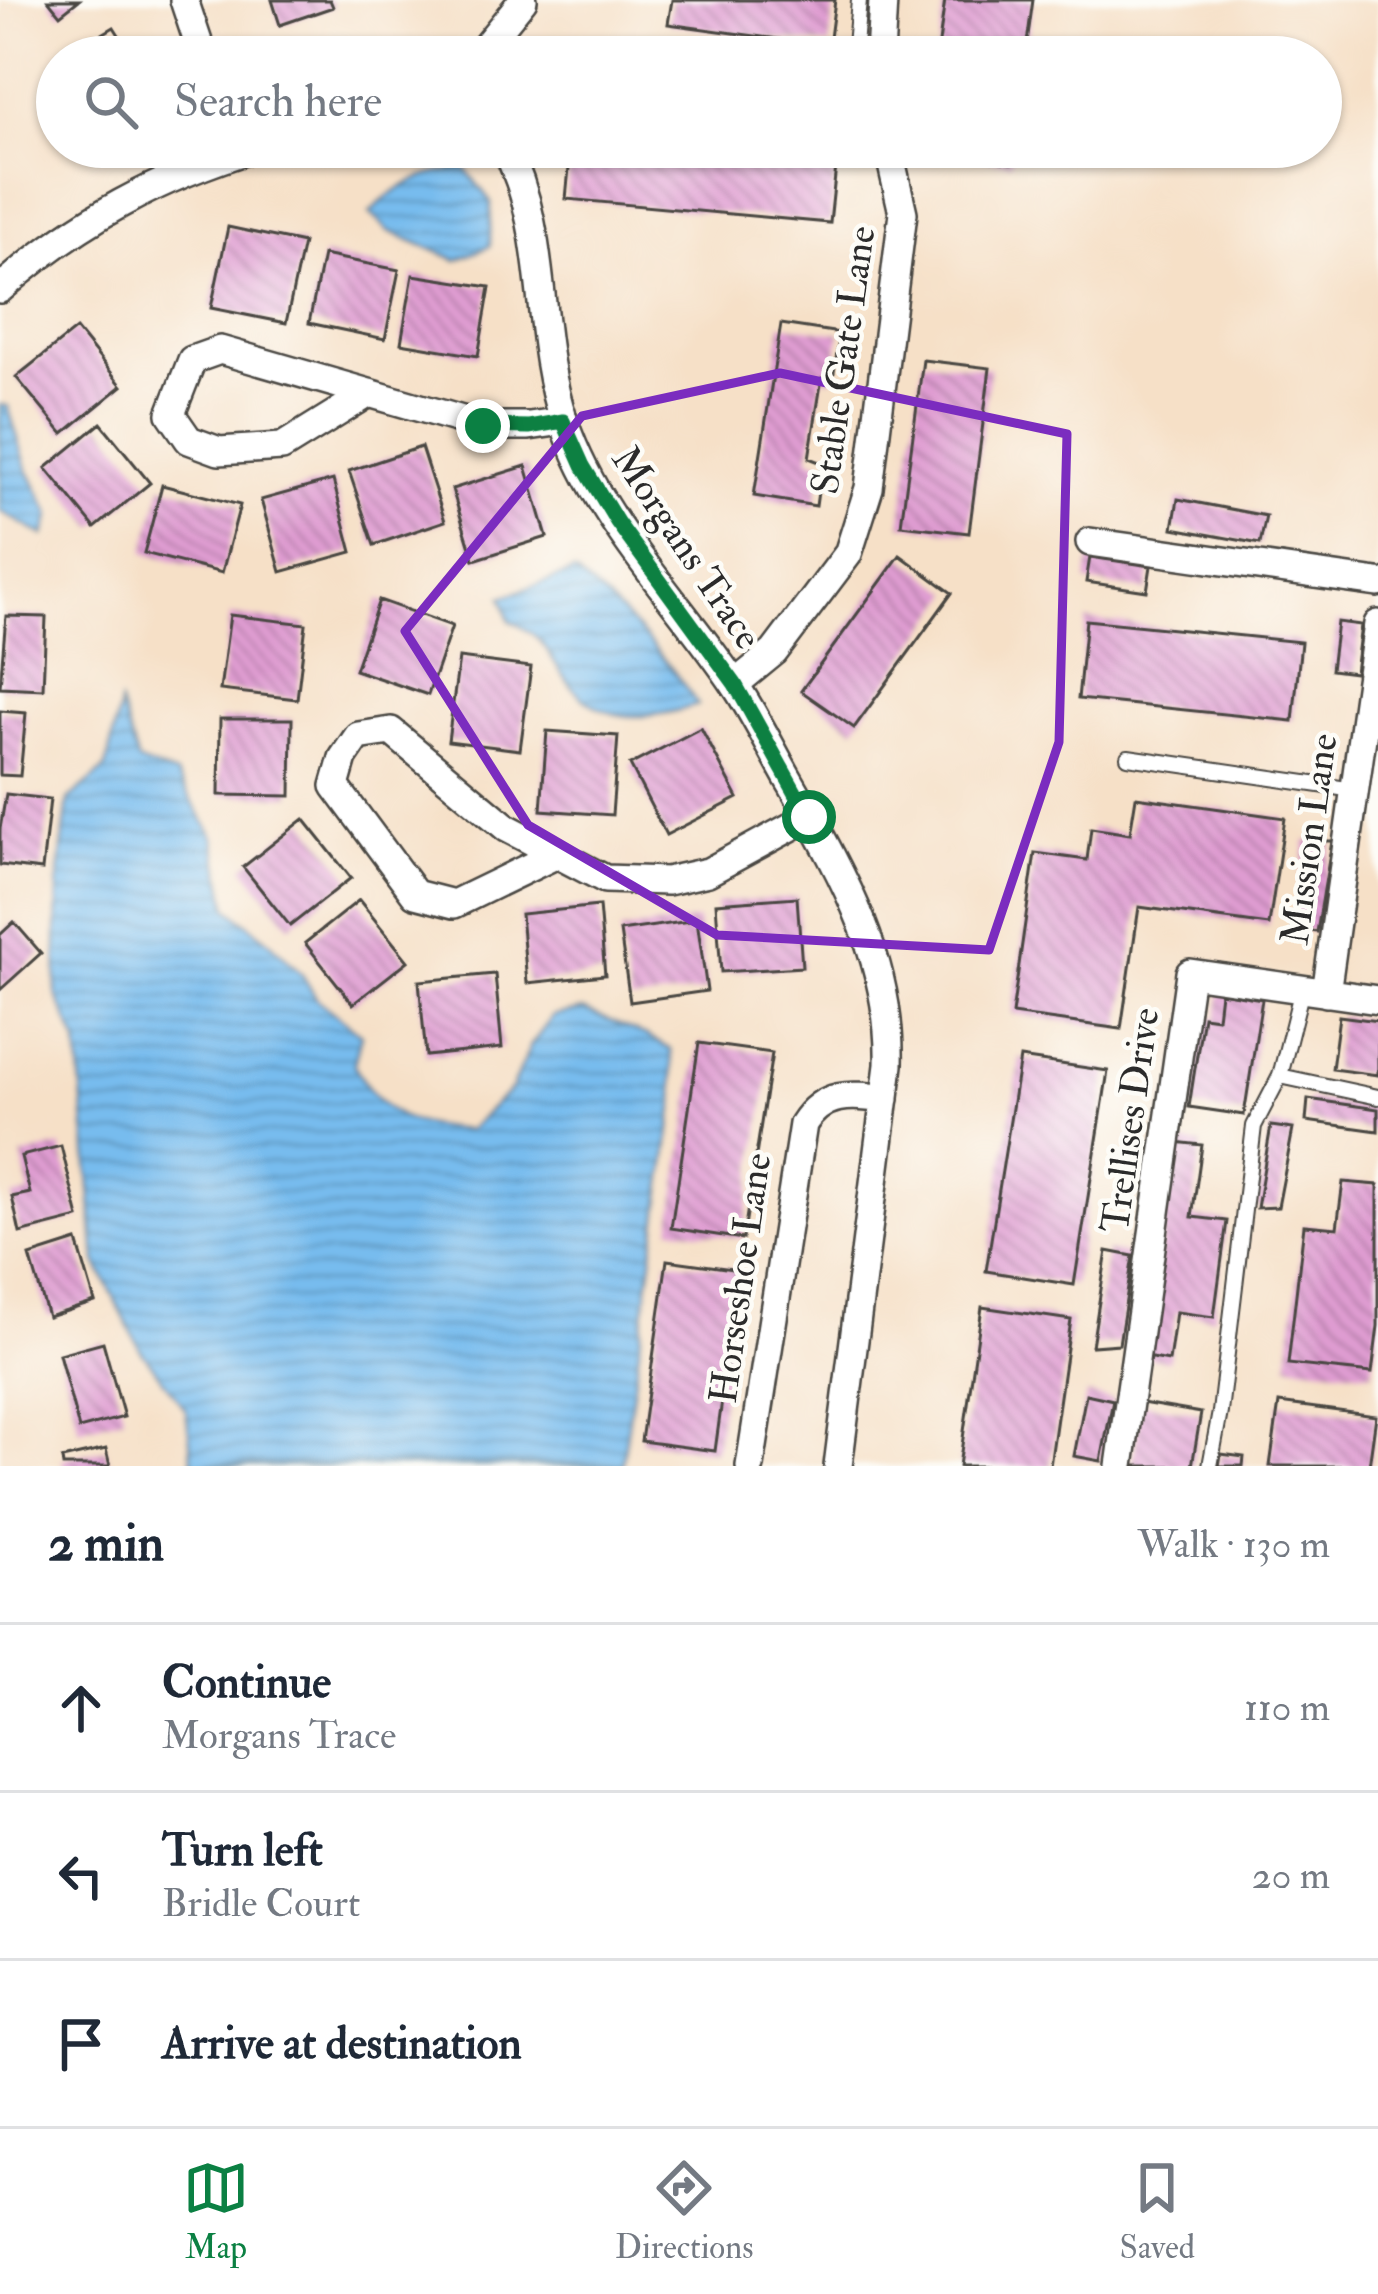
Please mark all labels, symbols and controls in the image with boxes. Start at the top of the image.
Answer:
search box [36,36,1342,168]
icon: search [78,69,144,135]
text: Search here [174,74,382,130]
street label: Stable Gate Lane [800,223,887,497]
route end [456,399,510,453]
street label: Morgans Trace [601,437,773,659]
street label: Mission Lane [1270,730,1349,948]
route start [782,790,836,844]
street label: Trellises Drive [1090,1005,1170,1236]
street label: Horseshoe Lane [699,1150,782,1406]
text: 2 min [48,1512,164,1576]
text: Walk · 130 m [1138,1520,1330,1569]
text: Continue [162,1655,331,1711]
icon: ahead [48,1675,114,1741]
text: 110 m [1244,1683,1330,1732]
text: Morgans Trace [162,1711,396,1760]
text: Turn left [162,1823,323,1879]
icon: left [48,1843,114,1909]
text: 20 m [1252,1851,1330,1900]
text: Bridle Court [162,1879,360,1928]
icon: arrive [48,2011,114,2077]
text: Arrive at destination [162,2016,522,2072]
tab: Map [183,2155,249,2268]
tab: Directions [615,2155,754,2268]
tab: Saved [1120,2155,1195,2268]

